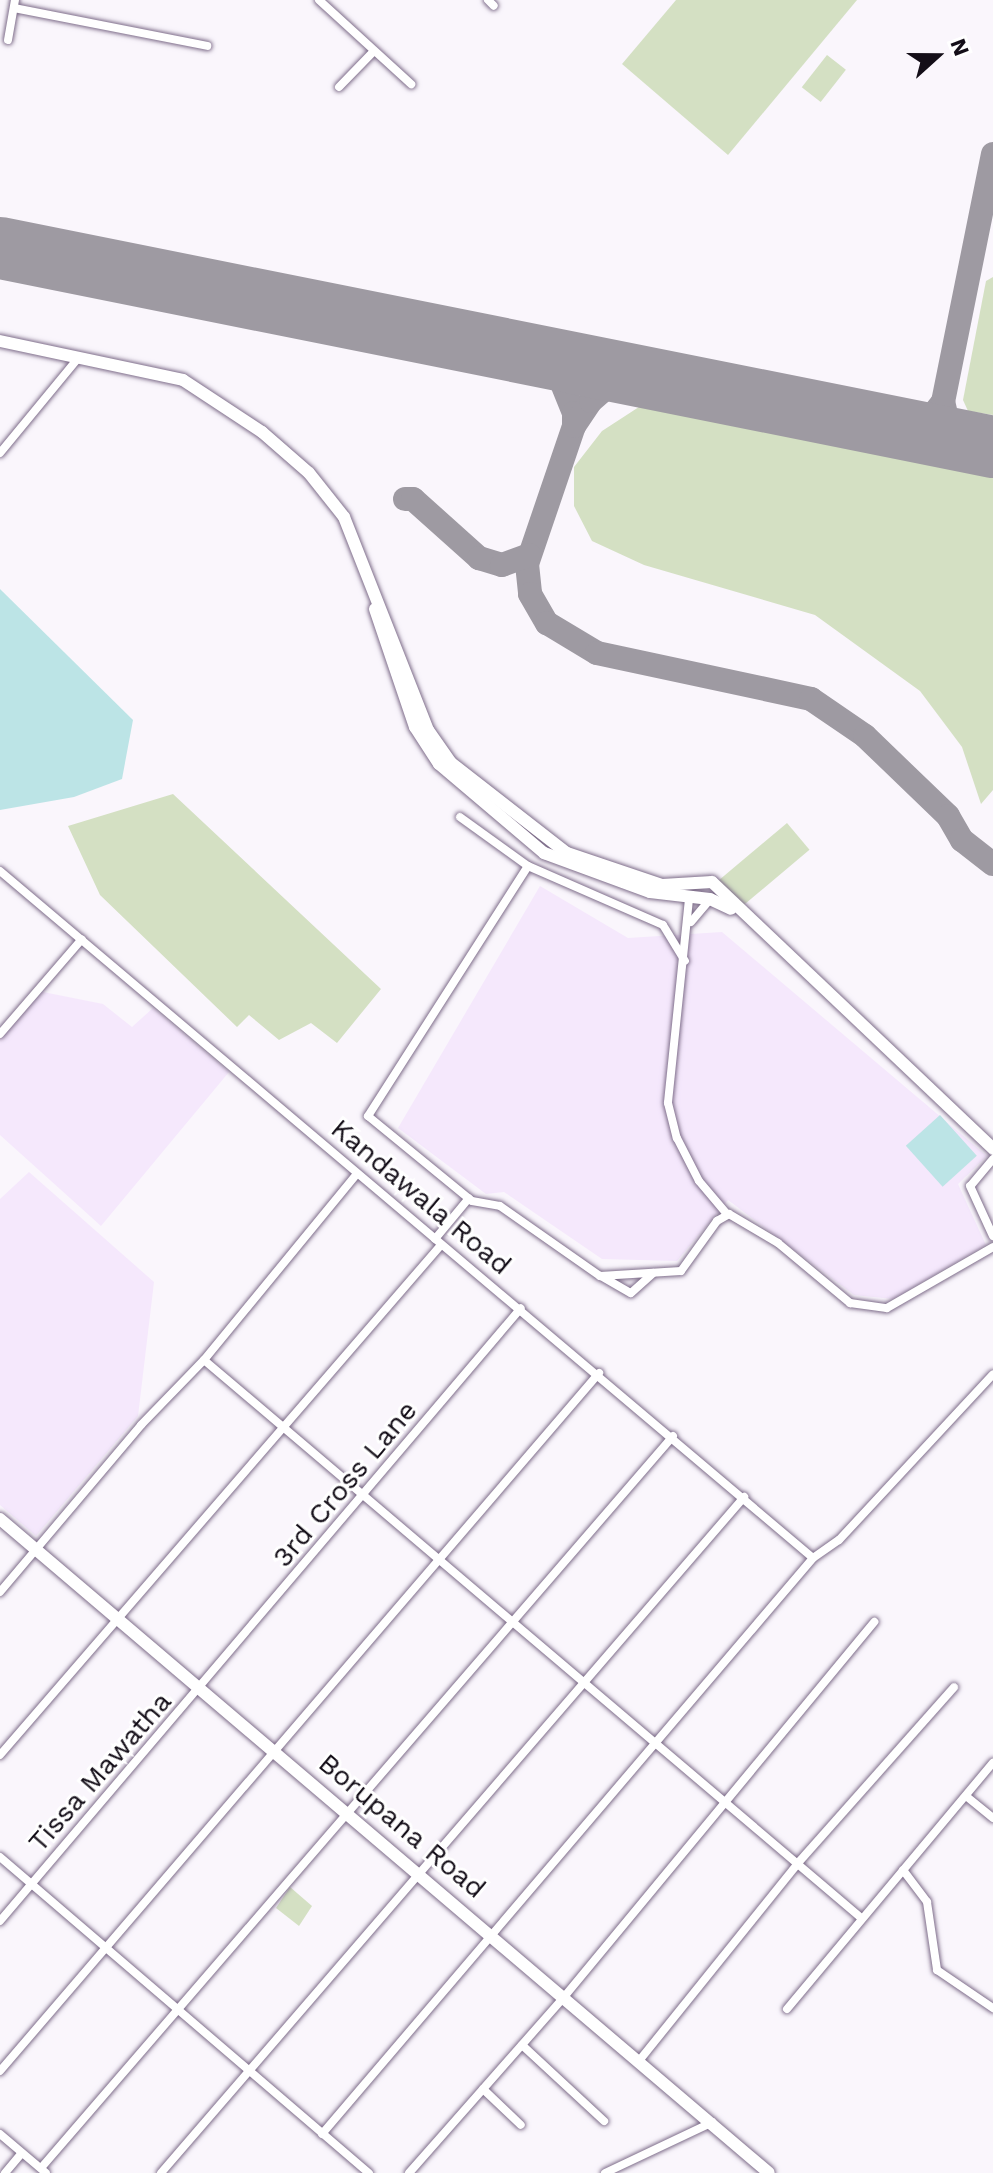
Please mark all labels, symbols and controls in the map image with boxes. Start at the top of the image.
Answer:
north arrow [897,16,977,96]
text: N [945,35,974,59]
street label: Kandawala Road [324,1112,518,1282]
street label: 3rd Cross Lane [266,1394,424,1574]
street label: Tissa Mawatha [21,1685,179,1859]
street label: Borupana Road [311,1746,493,1906]

